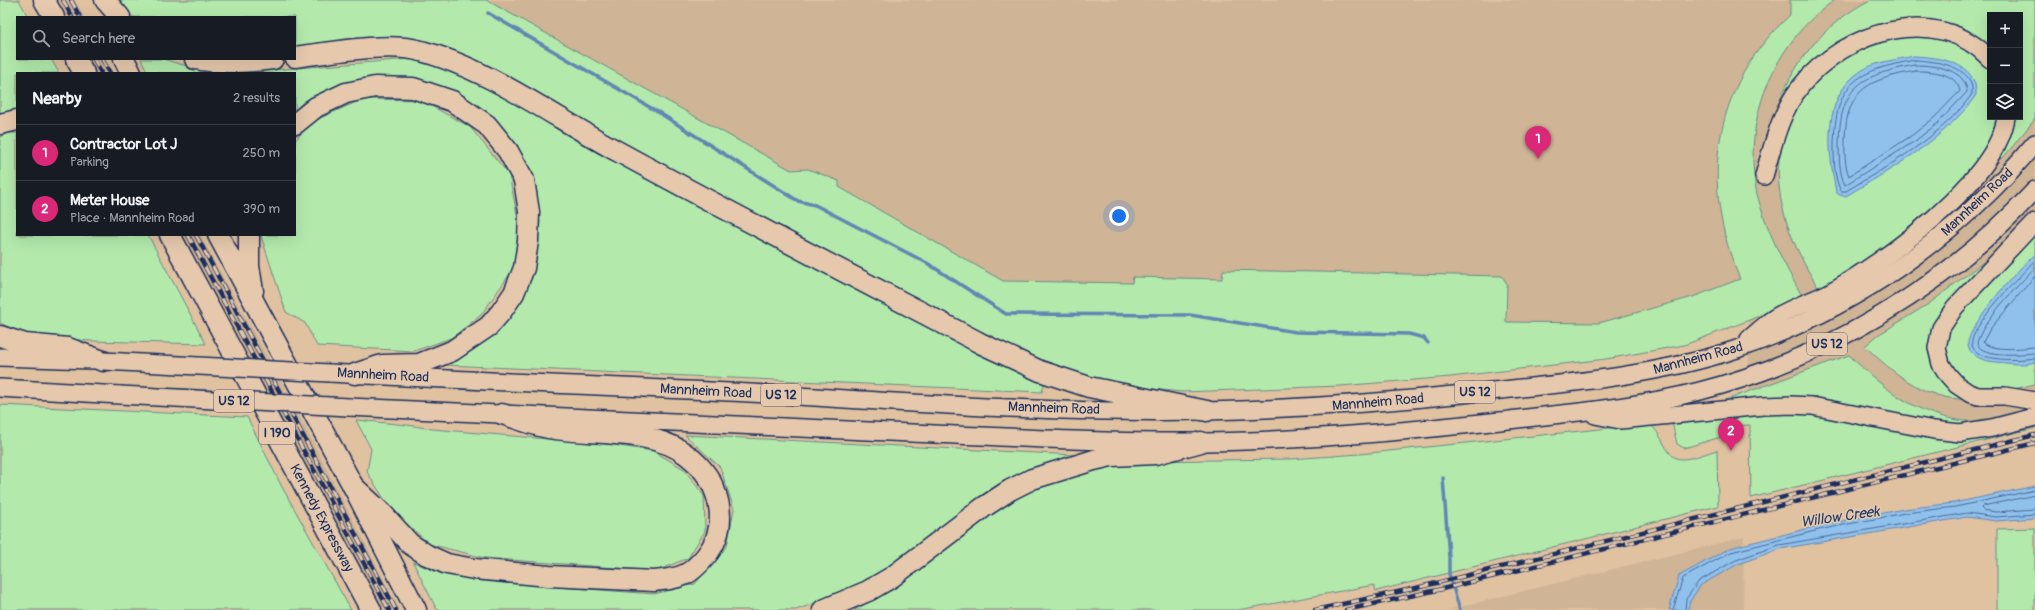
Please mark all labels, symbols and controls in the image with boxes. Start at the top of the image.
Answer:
map controls [1987,12,2023,120]
button: + [1987,12,2023,48]
search box [16,16,296,60]
icon: search [30,27,52,49]
text: Search here [62,29,135,48]
button: − [1987,48,2023,84]
button: layers [1987,84,2023,120]
text: Nearby [32,88,81,109]
text: 2 results [233,90,280,106]
pin: 1 [1525,126,1551,159]
text: Contractor Lot J [70,135,177,154]
text: 1 [42,145,48,161]
text: 250 m [242,145,280,161]
text: Parking [70,154,109,170]
street label: Mannheim Road [1938,164,2017,240]
text: Meter House [70,191,149,210]
text: 2 [41,201,49,217]
text: 390 m [243,201,280,217]
your location [1109,206,1129,226]
text: Place · Mannheim Road [70,210,195,226]
road number: US 12 [1807,333,1847,355]
street label: Mannheim Road [1651,338,1745,378]
street label: Mannheim Road [337,364,430,386]
street label: Mannheim Road [660,380,753,402]
road number: US 12 [1455,381,1495,403]
road number: US 12 [761,384,801,406]
road number: US 12 [214,390,254,412]
street label: Mannheim Road [1331,390,1425,414]
street label: Mannheim Road [1008,398,1100,418]
pin: 2 [1718,418,1744,451]
road number: I 190 [259,422,295,444]
street label: Kennedy Expressway [286,461,358,575]
water label: Willow Creek [1799,502,1882,532]

